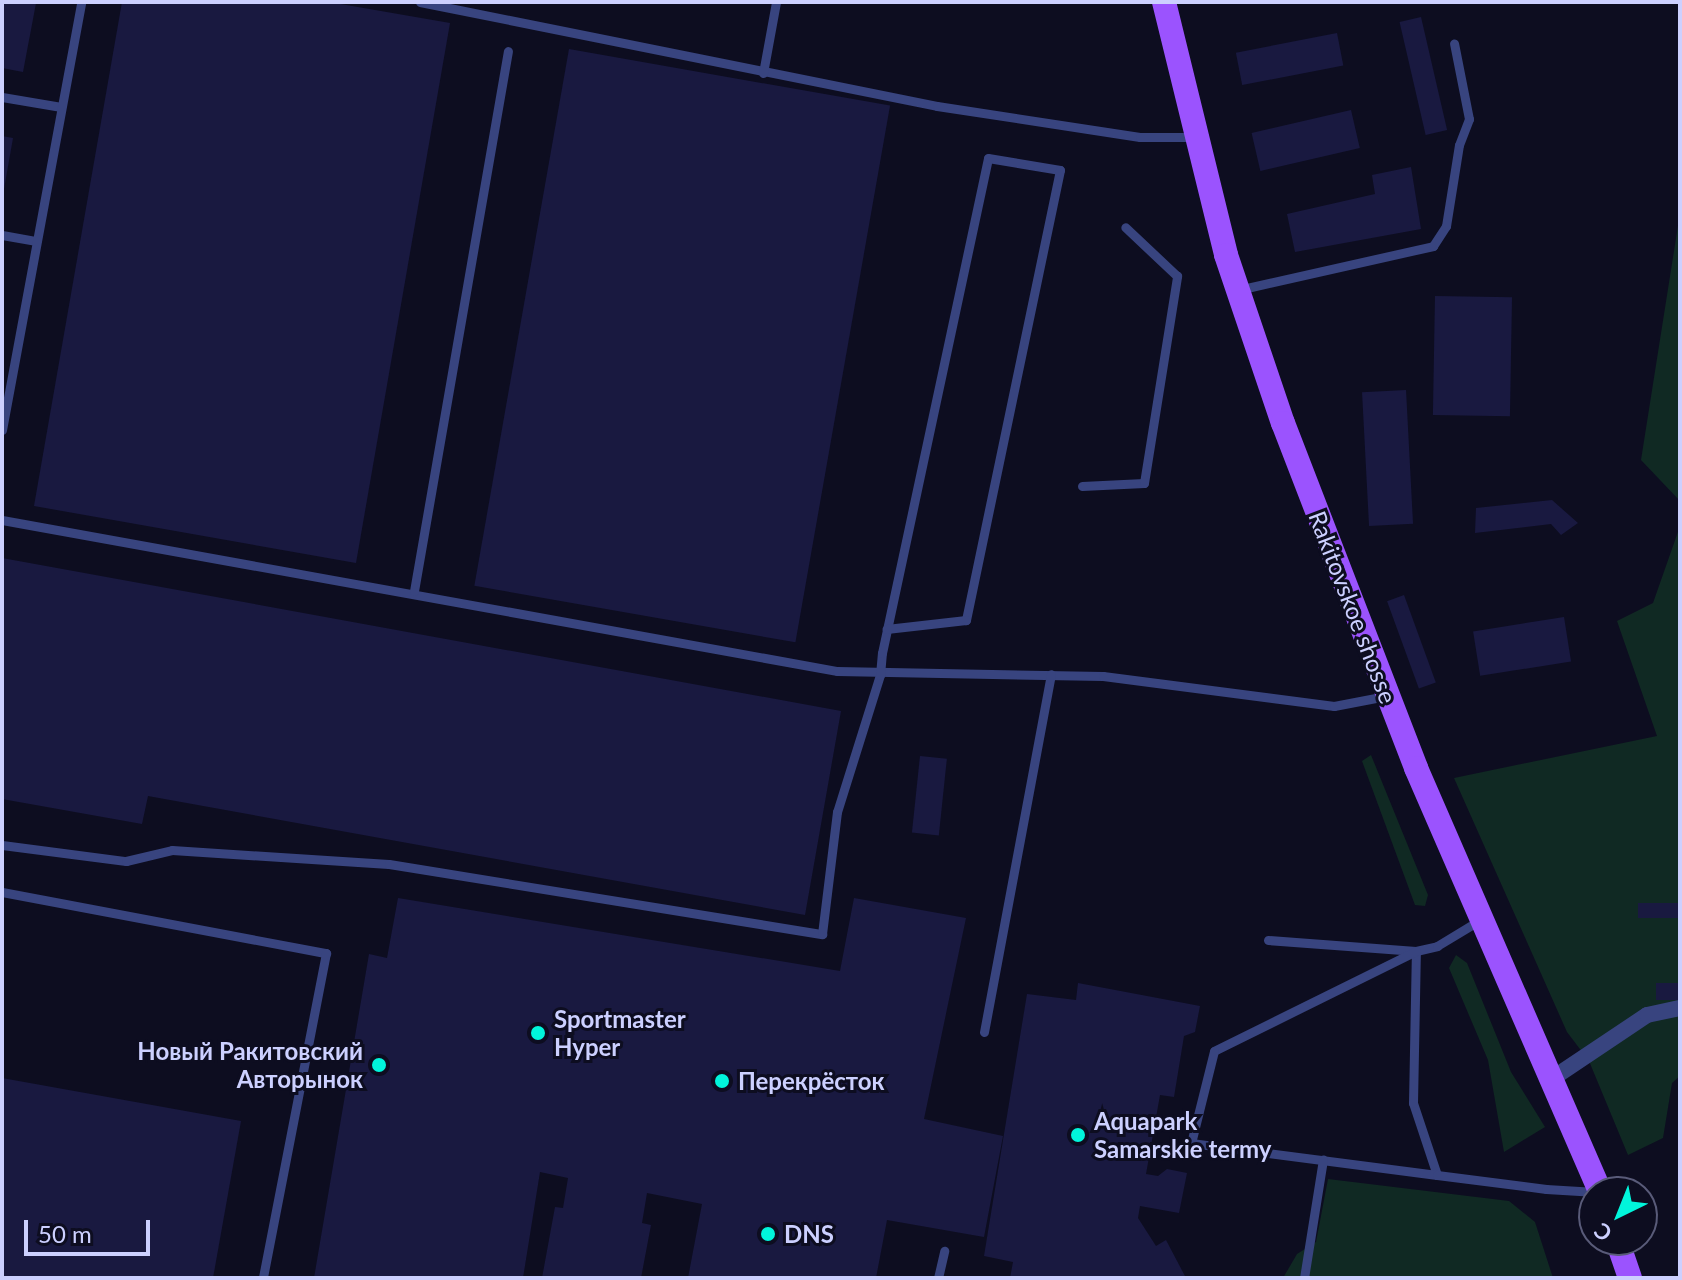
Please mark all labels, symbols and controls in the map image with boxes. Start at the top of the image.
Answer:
street label: Rakitovskoe shosse [1303,507,1403,707]
place label: Sportmaster Hyper [554,1005,686,1061]
marker: Sportmaster Hyper [529,1024,547,1042]
place label: Новый Ракитовский Авторынок [137,1037,363,1093]
marker: Новый Ракитовский Авторынок [370,1056,388,1074]
place label: Перекрёсток [738,1067,885,1095]
marker: Перекрёсток [713,1072,731,1090]
place label: Aquapark Samarskie termy [1094,1107,1272,1163]
marker: Aquapark Samarskie termy [1069,1126,1087,1144]
north arrow [1578,1176,1658,1256]
scale bar [28,1204,154,1254]
text: С [1588,1218,1617,1247]
text: 50 m [38,1219,92,1248]
place label: DNS [784,1220,834,1248]
marker: DNS [759,1225,777,1243]

